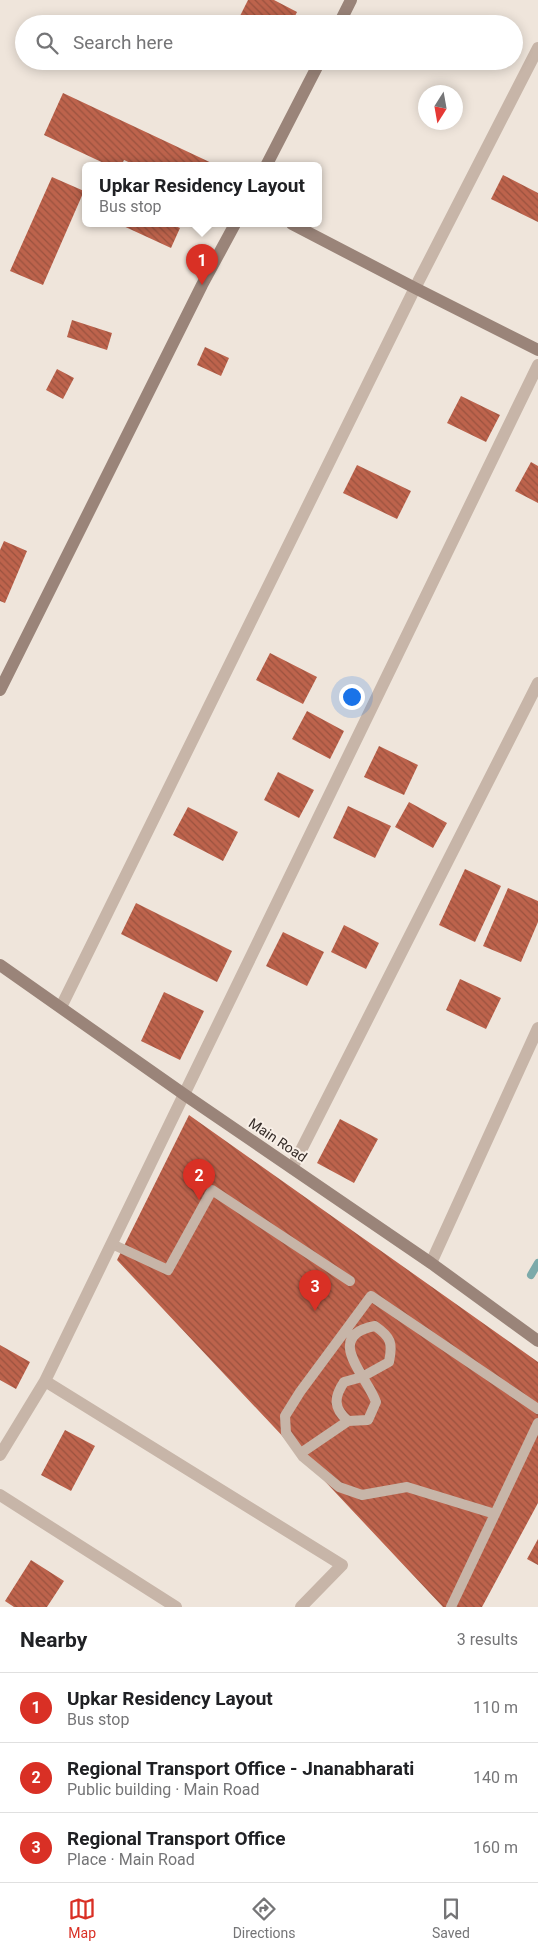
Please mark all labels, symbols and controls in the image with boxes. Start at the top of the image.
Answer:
search box [15,15,523,70]
icon: search [33,29,61,57]
text: Search here [73,31,173,54]
north arrow [418,85,463,130]
popup [82,162,322,227]
text: Upkar Residency Layout [99,174,305,197]
text: Bus stop [99,197,162,216]
pin: 1 [186,244,218,285]
your location [339,684,365,710]
street label: Main Road [246,1115,310,1165]
pin: 2 [183,1159,215,1200]
pin: 3 [299,1270,331,1311]
text: Nearby [20,1628,87,1652]
text: 3 results [457,1630,518,1649]
text: Upkar Residency Layout [67,1687,273,1710]
text: 1 [31,1698,41,1717]
text: 110 m [473,1698,518,1717]
text: Bus stop [67,1710,129,1729]
text: Regional Transport Office - Jnanabharati [67,1757,414,1780]
text: 2 [31,1768,41,1787]
text: 140 m [473,1768,518,1787]
text: Public building · Main Road [67,1780,260,1799]
text: Regional Transport Office [67,1827,285,1850]
text: 3 [31,1838,41,1857]
text: 160 m [473,1838,518,1857]
text: Place · Main Road [67,1850,195,1869]
tab: Map [68,1895,96,1941]
tab: Directions [233,1895,296,1941]
tab: Saved [432,1895,470,1941]

